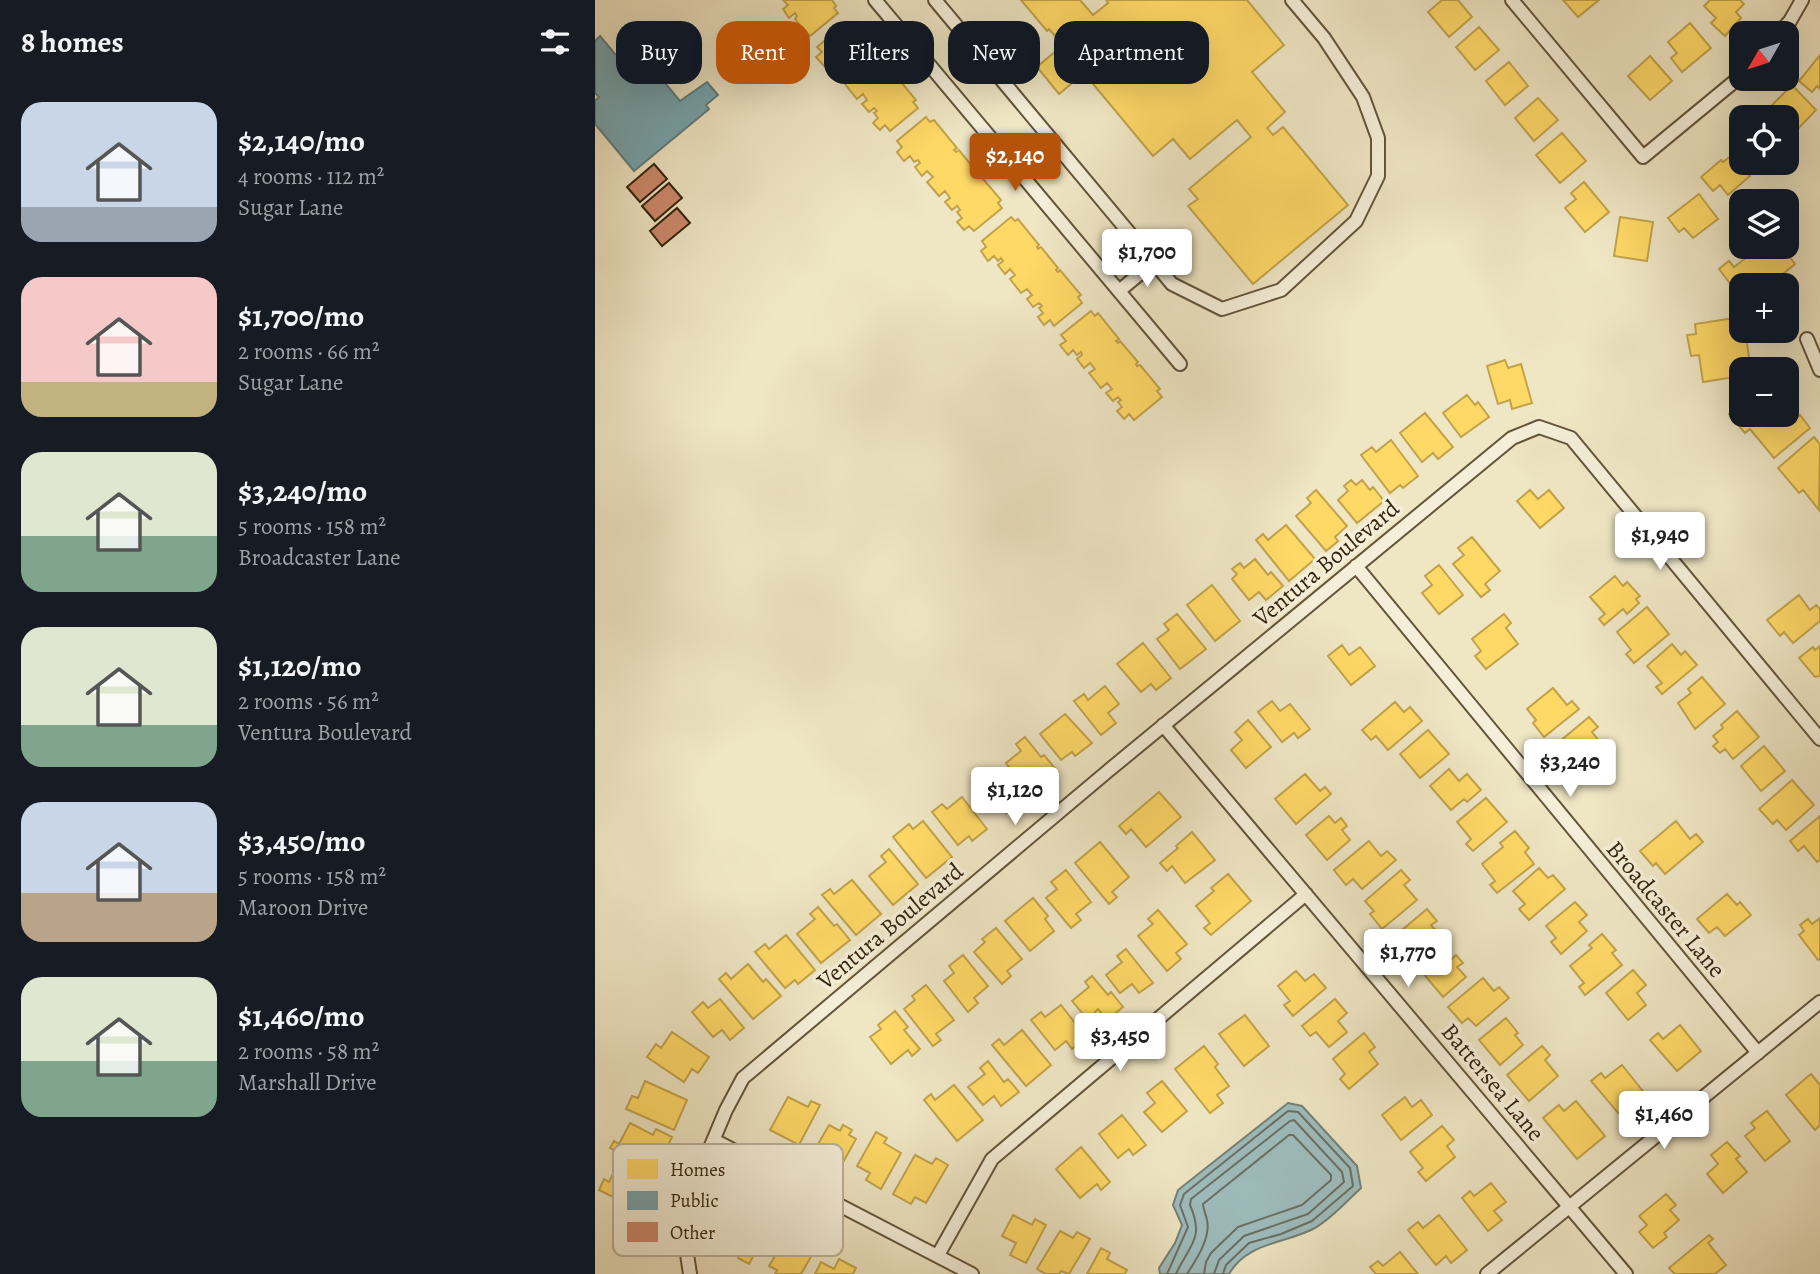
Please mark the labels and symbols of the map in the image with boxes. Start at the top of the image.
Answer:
north arrow [1729,21,1799,91]
pin: $2,140 [958,134,1072,193]
pin: $1,700 [1090,230,1204,289]
street label: Ventura Boulevard [1245,492,1406,634]
pin: $1,940 [1603,512,1717,572]
pin: $3,240 [1513,740,1627,799]
pin: $1,120 [958,768,1072,827]
street label: Broadcaster Lane [1599,834,1733,984]
street label: Ventura Boulevard [809,855,970,997]
pin: $1,770 [1351,930,1465,989]
pin: $3,450 [1063,1014,1177,1073]
street label: Battersea Lane [1434,1016,1552,1148]
pin: $1,460 [1607,1092,1721,1151]
legend [613,1144,843,1256]
text: Homes [670,1157,725,1183]
text: Public [670,1188,718,1214]
text: Other [670,1220,715,1246]

